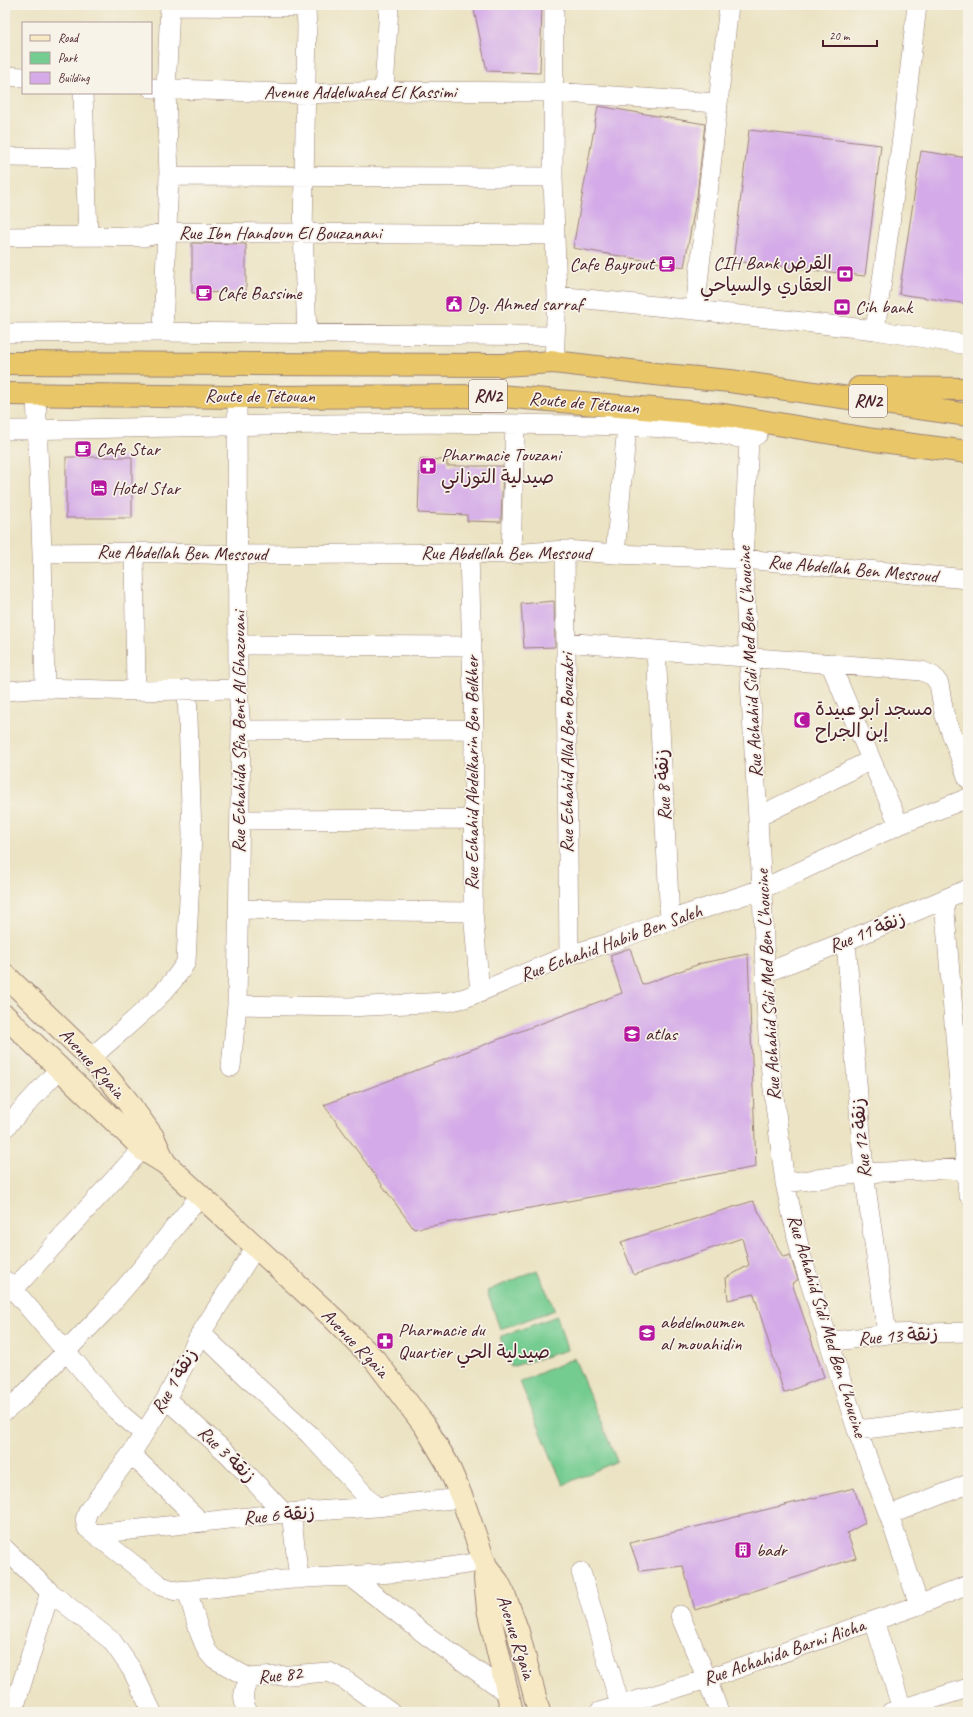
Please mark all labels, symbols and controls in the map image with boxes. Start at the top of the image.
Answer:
legend [22,22,152,94]
scale bar [823,22,877,48]
text: 20 m [829,28,851,44]
text: Road [58,30,80,46]
text: Park [58,50,79,66]
text: Building [58,70,90,86]
street label: Avenue Addelwahed El Kassimi [264,80,459,104]
street label: Rue Ibn Handoun El Bouzanani [179,221,384,245]
place label: CIH Bank القرض العقاري والسياحي [700,251,832,301]
place label: Cafe Bayrout [570,252,656,276]
cafe icon: Cafe Bayrout [657,254,677,274]
bank icon: CIH Bank القرض العقاري والسياحي [835,264,855,284]
place label: Cafe Bassime [217,281,303,305]
cafe icon: Cafe Bassime [194,283,214,303]
place label: Dg. Ahmed sarraf [467,292,587,316]
public building icon: Dg. Ahmed sarraf [444,294,464,314]
place label: Cih bank [855,295,914,319]
bank icon: Cih bank [832,297,852,317]
road number: RN2 [469,380,507,412]
street label: Route de Tétouan [205,384,316,408]
road number: RN2 [849,385,887,417]
street label: Route de Tétouan [528,386,640,420]
place label: Cafe Star [96,437,162,461]
cafe icon: Cafe Star [73,439,93,459]
place label: Pharmacie Touzani صيدلية التوزاني [441,443,563,493]
pharmacy icon: Pharmacie Touzani صيدلية التوزاني [418,456,438,476]
place label: Hotel Star [112,476,182,500]
hotel icon: Hotel Star [89,478,109,498]
street label: Rue Abdellah Ben Messoud [97,540,270,567]
street label: Rue Abdellah Ben Messoud [421,541,594,565]
street label: Rue Achahid Sidi Med Ben L'houcine [732,544,768,778]
street label: Rue Abdellah Ben Messoud [767,550,941,589]
street label: Rue Echahida Sfia Bent Al Ghazouani [227,608,251,853]
street label: Rue Echahid Allal Ben Bouzakri [555,651,579,853]
street label: Rue Echahid Abdelkarin Ben Belkher [460,653,484,890]
place label: مسجد أبو عبيدة إبن الجراح [815,697,933,743]
mosque icon: مسجد أبو عبيدة إبن الجراح [792,710,812,730]
street label: Rue 8 زنقة [649,749,677,821]
street label: Rue Achahid Sidi Med Ben L'houcine [750,867,786,1101]
street label: Rue Echahid Habib Ben Saleh [517,899,705,987]
street label: Rue 11 زنقة [825,906,909,958]
place label: atlas [645,1022,678,1046]
street label: Avenue R'gaia [54,1023,132,1105]
school or university icon: atlas [622,1024,642,1044]
street label: Rue 12 زنقة [846,1097,876,1179]
street label: Rue Achahid Sidi Med Ben L'houcine [782,1212,873,1442]
street label: Avenue R'gaia [316,1303,395,1384]
place label: abdelmoumen al mouahidin [660,1310,746,1356]
place label: Pharmacie du Quartier صيدلية الحي [398,1318,550,1368]
street label: Rue 13 زنقة [857,1321,939,1351]
school or university icon: abdelmoumen al mouahidin [637,1323,657,1343]
pharmacy icon: Pharmacie du Quartier صيدلية الحي [375,1331,395,1351]
street label: Rue 1 زنقة [146,1344,202,1418]
street label: Rue 3 زنقة [193,1420,261,1488]
street label: Rue 6 زنقة [242,1500,316,1530]
place label: badr [756,1538,789,1562]
building icon: badr [733,1540,753,1560]
street label: Avenue R'gaia [491,1592,542,1684]
street label: Rue Achahida Barni Aicha [700,1612,870,1691]
street label: Rue 82 [257,1661,305,1689]

